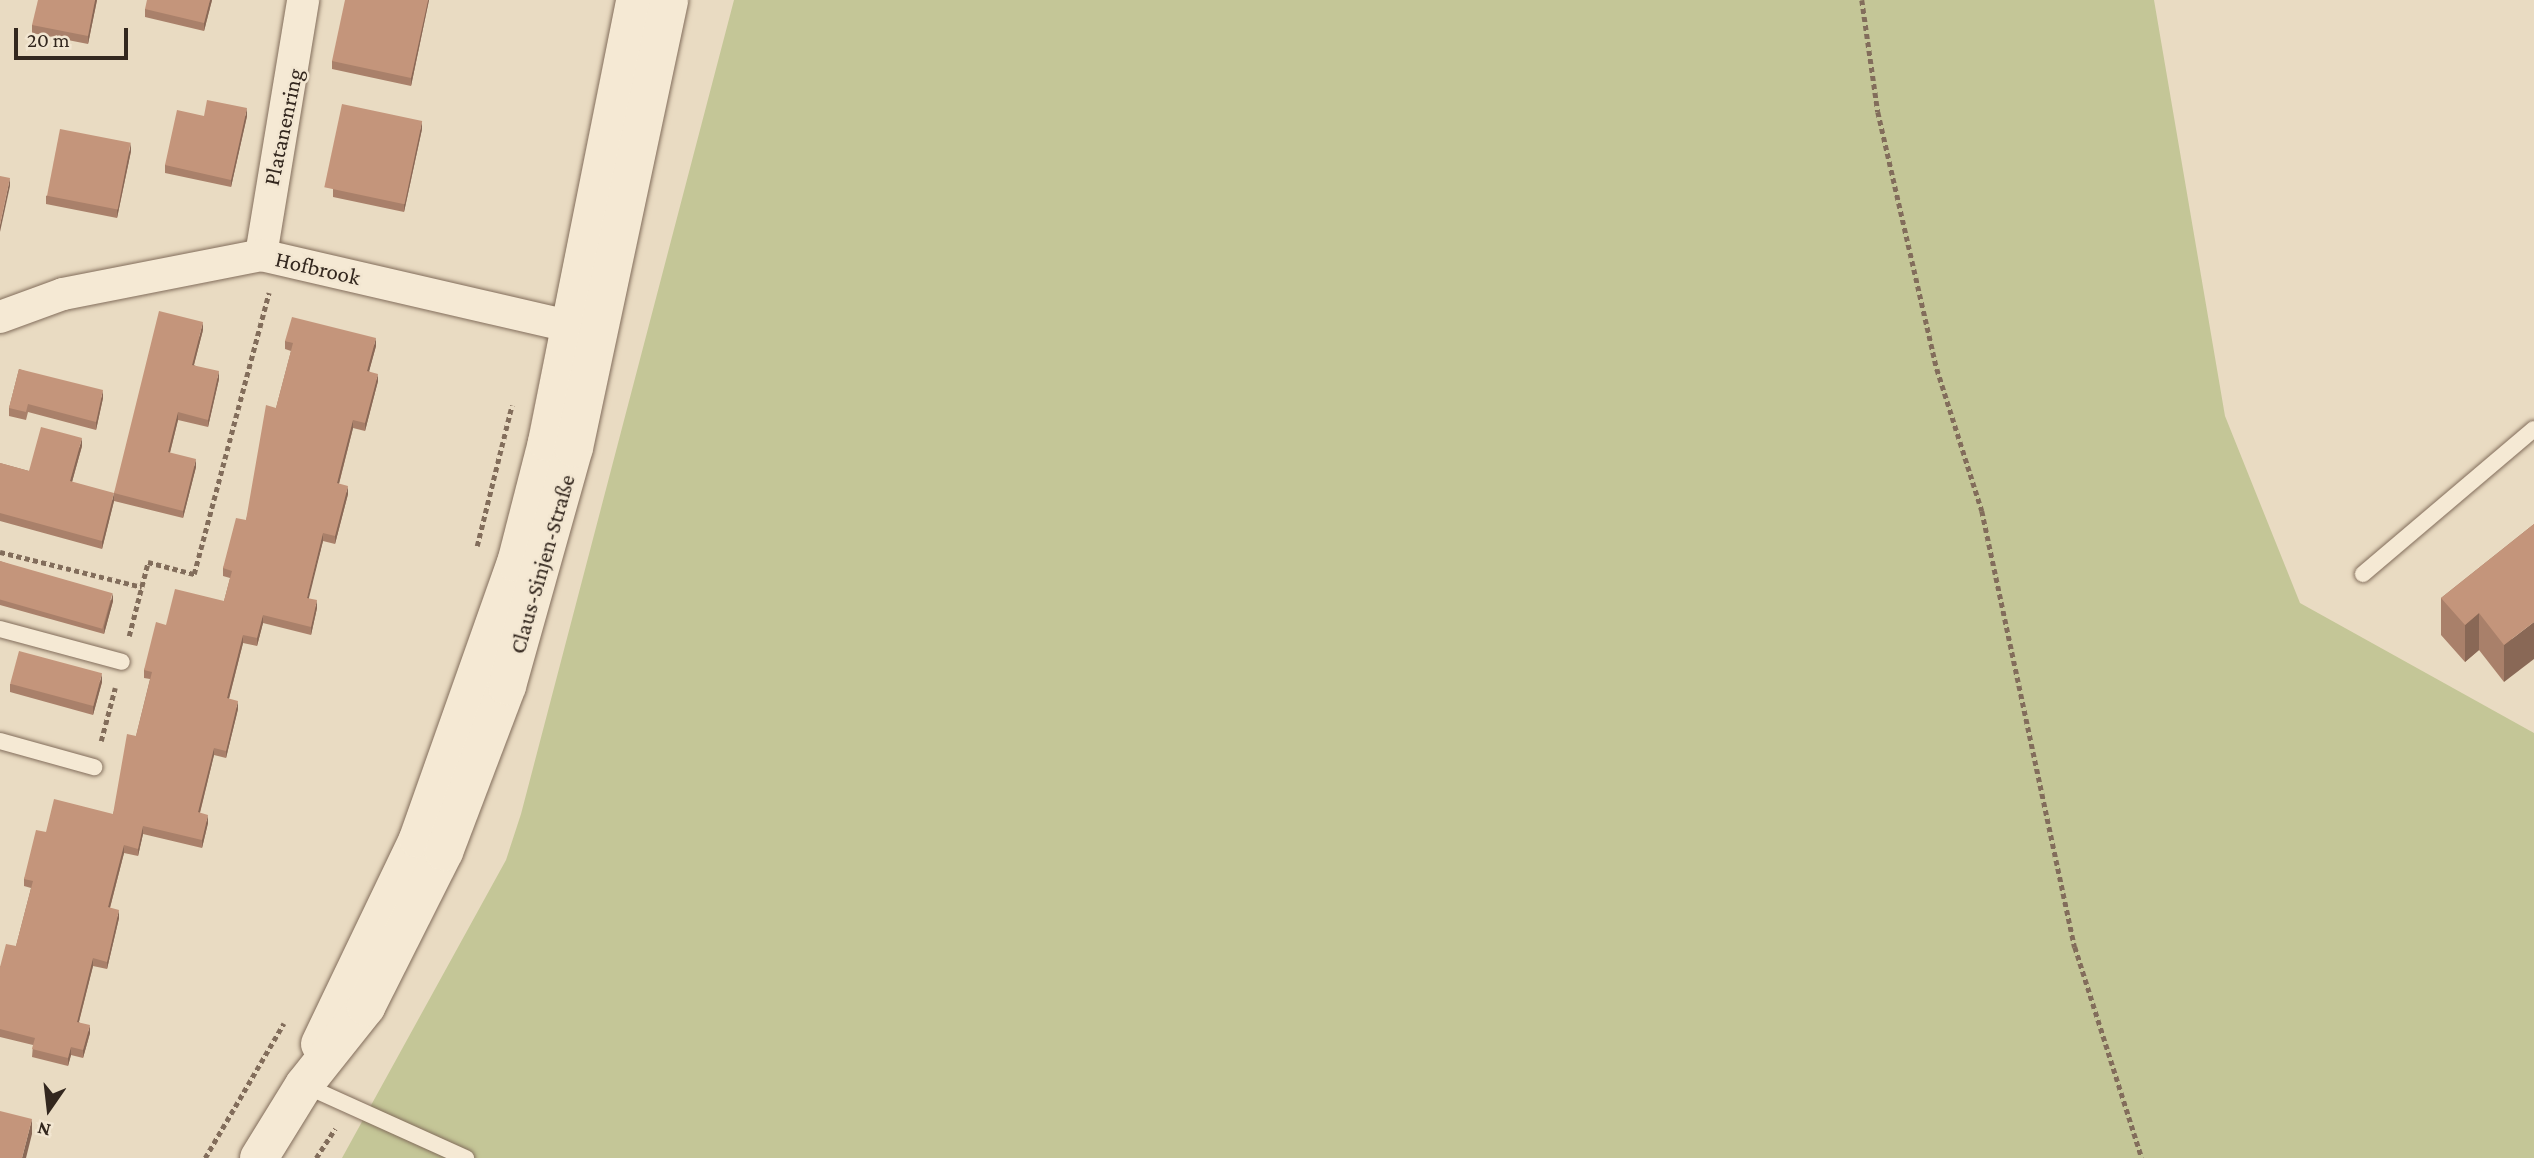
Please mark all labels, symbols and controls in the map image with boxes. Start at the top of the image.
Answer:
scale bar [18,14,131,58]
text: 20 m [27,28,70,52]
street label: Platanenring [257,66,309,188]
street label: Hofbrook [273,245,363,291]
street label: Claus-Sinjen-Straße [503,471,581,657]
north arrow [14,1074,84,1144]
text: N [35,1118,53,1142]

